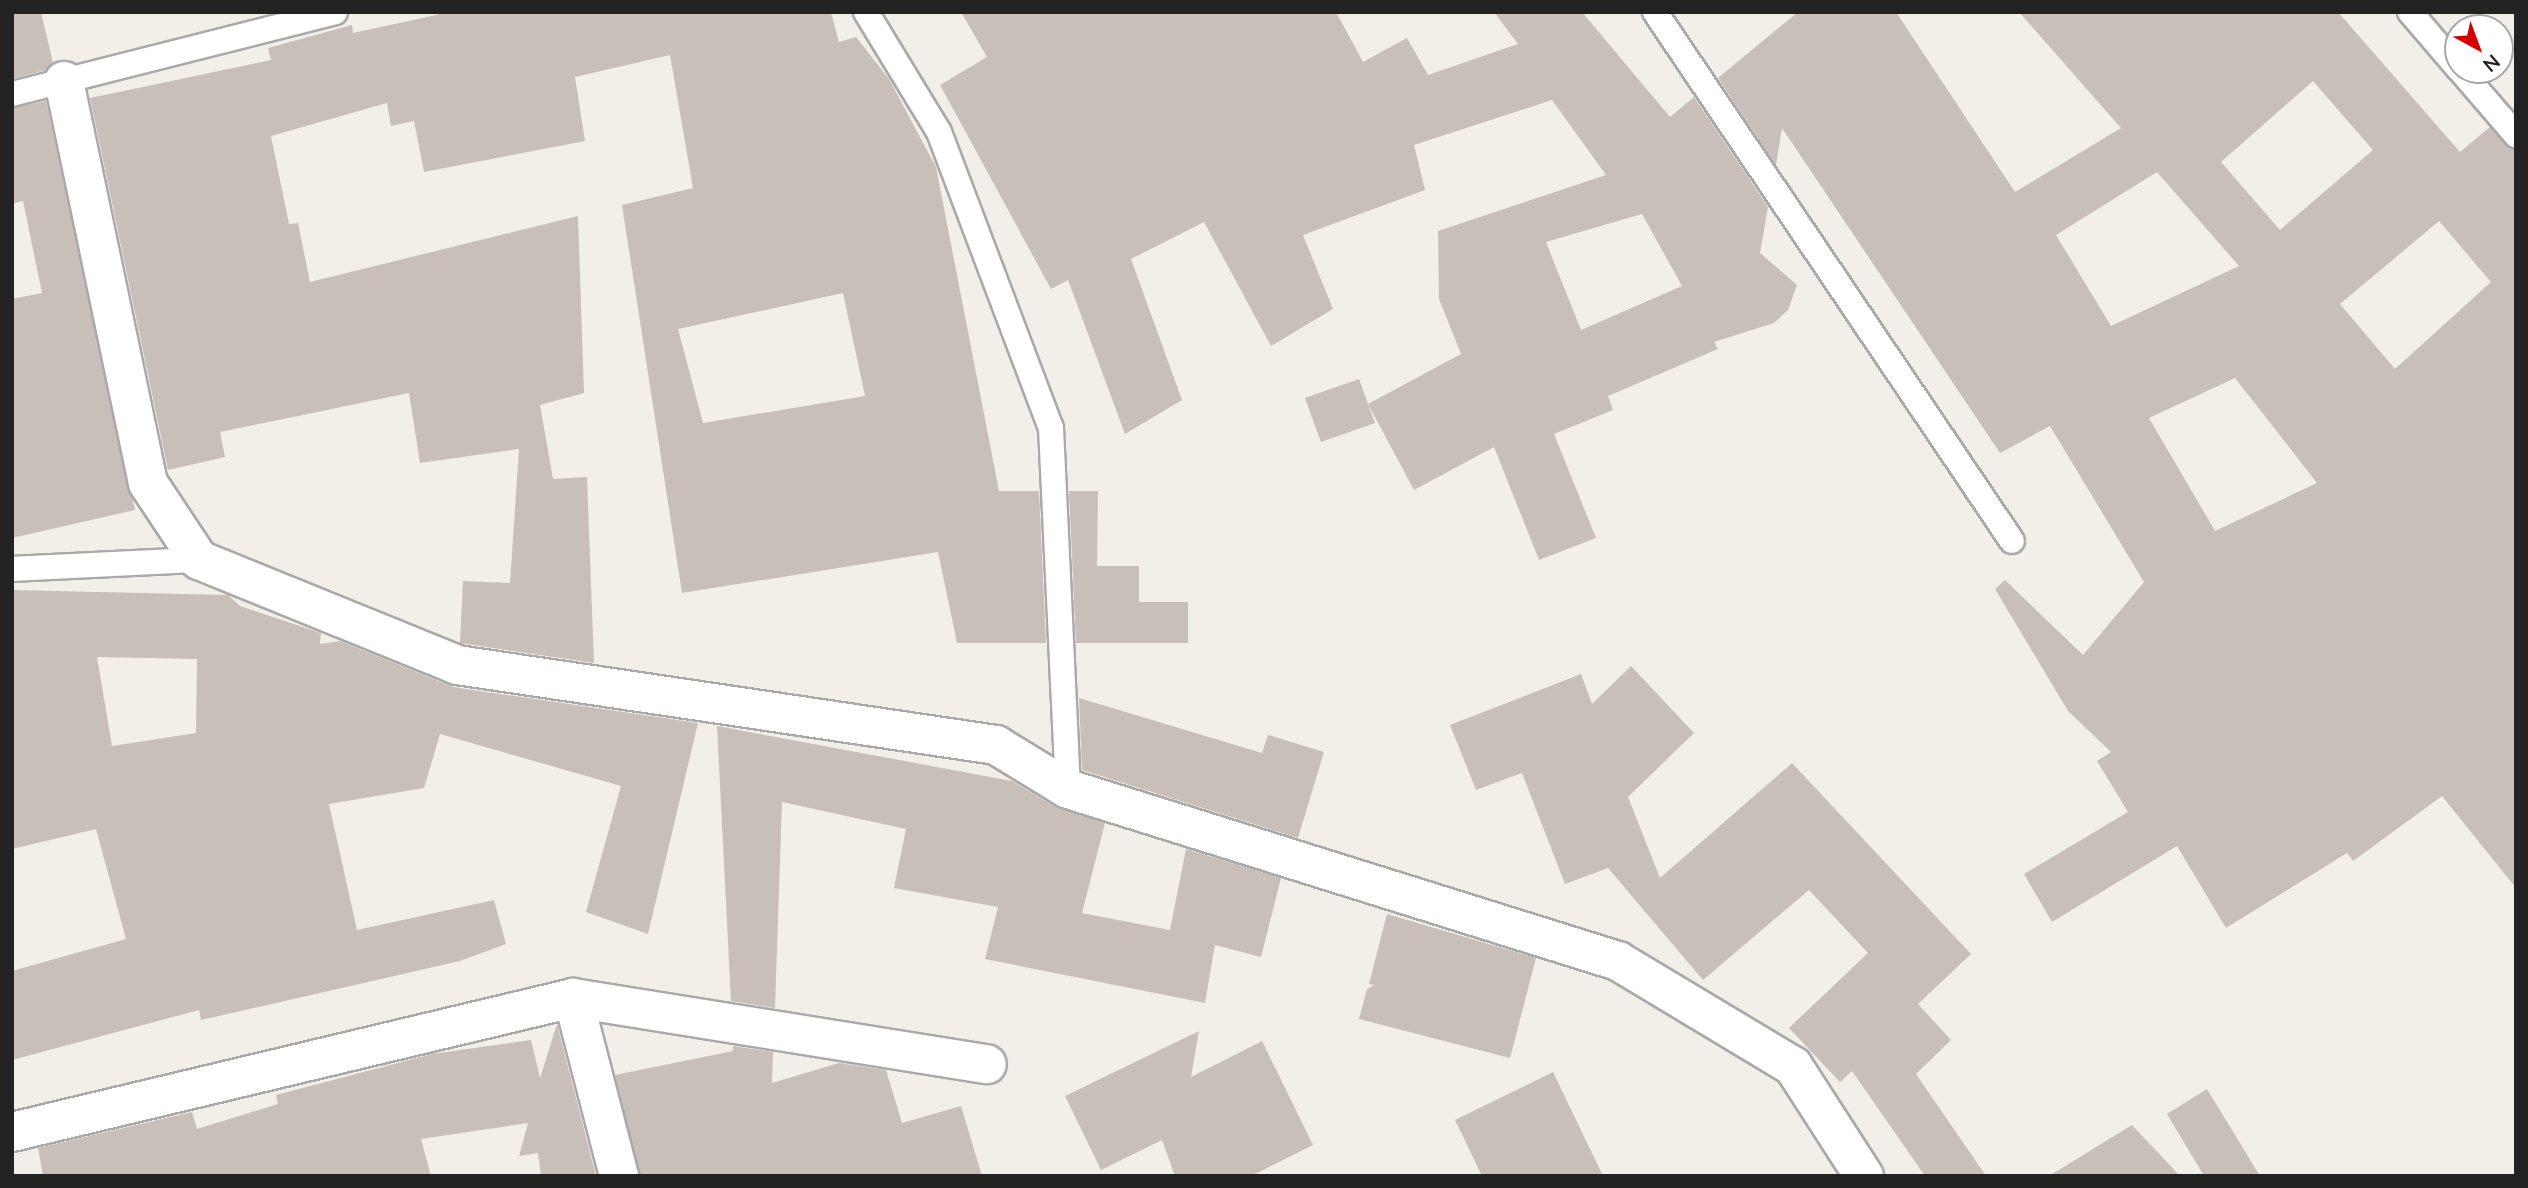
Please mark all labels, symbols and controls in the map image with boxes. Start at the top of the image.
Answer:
north arrow [2444,14,2514,84]
text: N [2479,50,2505,77]

